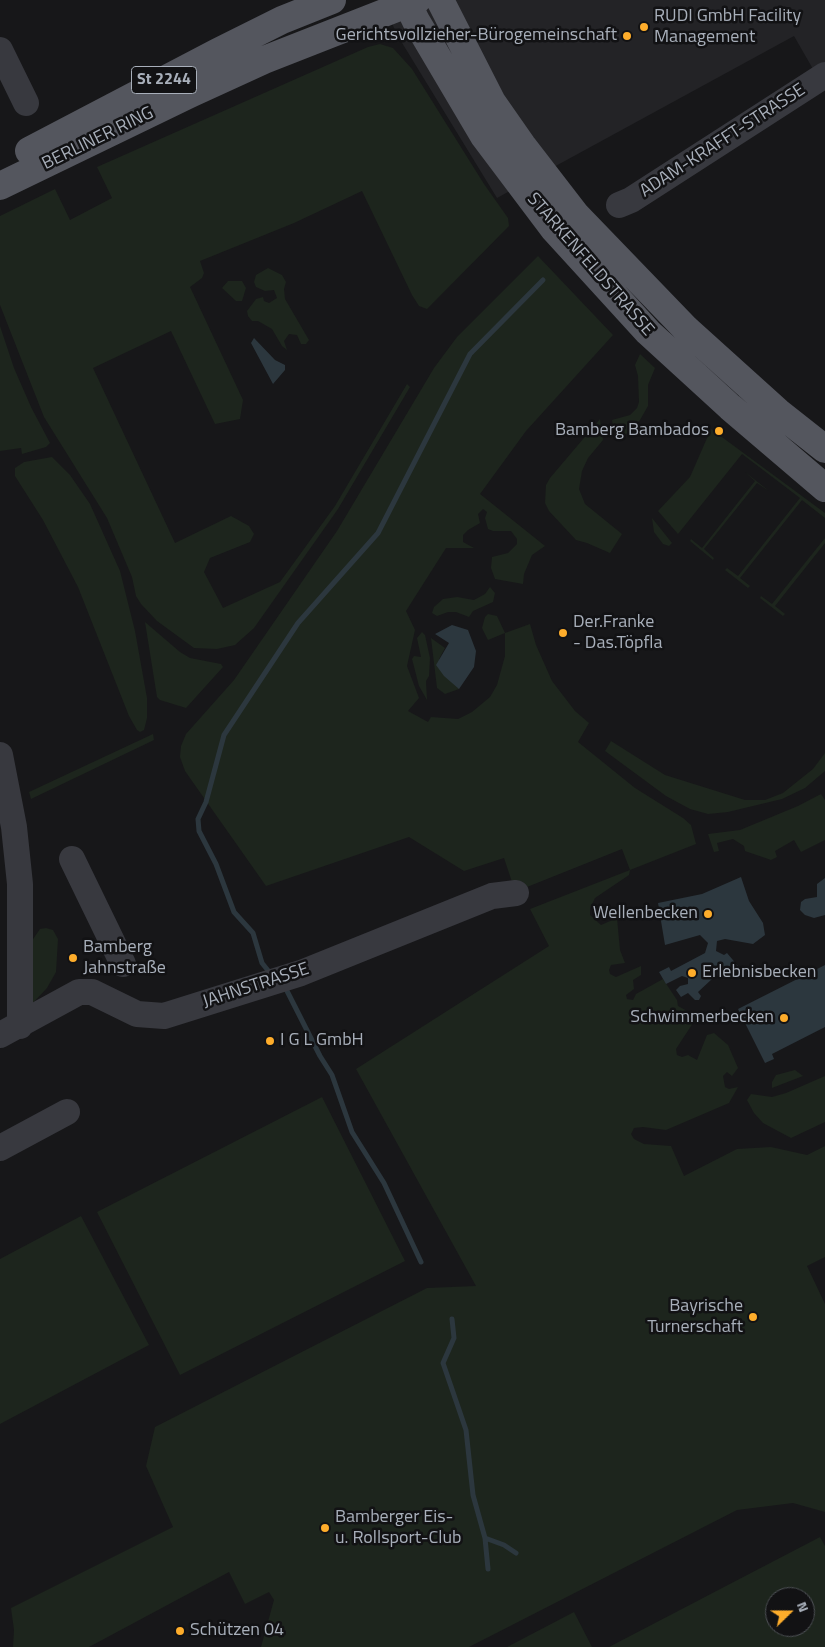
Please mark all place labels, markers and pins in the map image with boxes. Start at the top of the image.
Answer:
place label: RUDI GmbH Facility Management [654,6,801,48]
marker: RUDI GmbH Facility Management [638,21,650,33]
place label: Gerichtsvollzieher-Bürogemeinschaft [336,25,617,47]
marker: Gerichtsvollzieher-Bürogemeinschaft [621,30,633,42]
place label: Bamberg Bambados [555,420,709,442]
marker: Bamberg Bambados [713,425,725,437]
place label: Der.Franke - Das.Töpfla [573,612,663,654]
marker: Der.Franke - Das.Töpfla [557,627,569,639]
place label: Wellenbecken [593,903,698,925]
marker: Wellenbecken [702,908,714,920]
place label: Bamberg Jahnstraße [83,937,166,980]
marker: Bamberg Jahnstraße [67,952,79,964]
place label: Erlebnisbecken [702,962,816,984]
marker: Erlebnisbecken [686,967,698,979]
place label: Schwimmerbecken [630,1007,774,1029]
marker: Schwimmerbecken [778,1012,790,1024]
place label: I G L GmbH [280,1030,364,1052]
marker: I G L GmbH [264,1035,276,1047]
place label: Bayrische Turnerschaft [647,1296,743,1338]
marker: Bayrische Turnerschaft [747,1311,759,1323]
place label: Bamberger Eis- u. Rollsport-Club [335,1507,462,1550]
marker: Bamberger Eis- u. Rollsport-Club [319,1522,331,1534]
place label: Schützen 04 [190,1620,284,1642]
marker: Schützen 04 [174,1625,186,1637]

